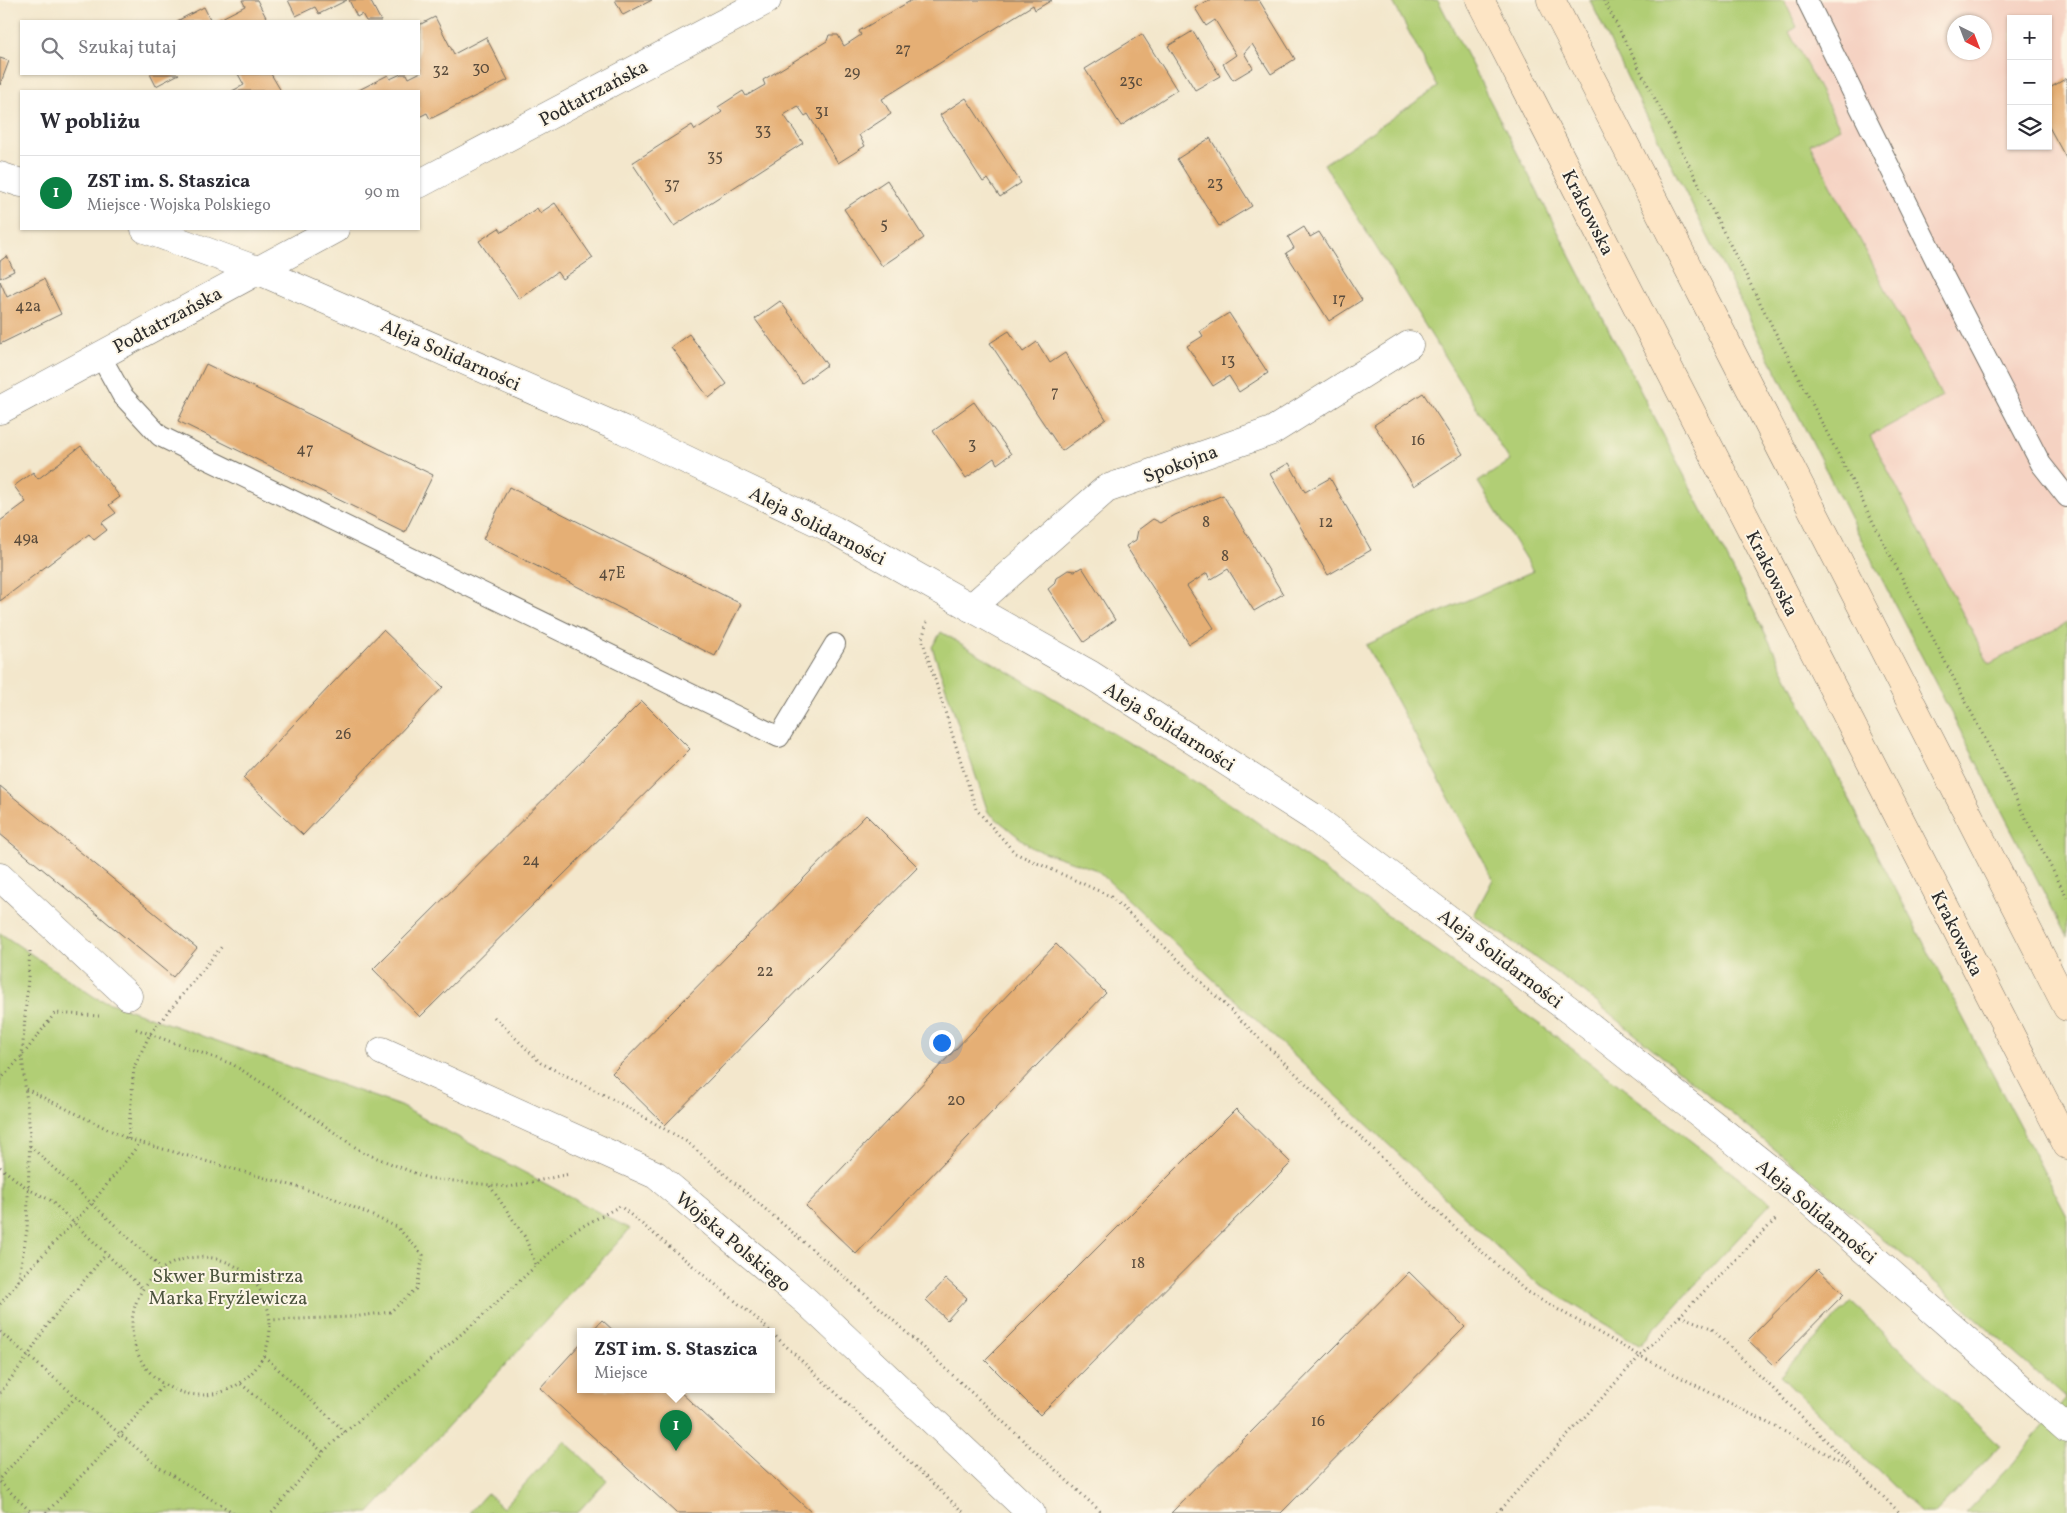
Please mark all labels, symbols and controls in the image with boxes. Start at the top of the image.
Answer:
north arrow [1947,15,1992,60]
map controls [2007,15,2052,150]
button: + [2007,15,2052,60]
search box [20,20,420,75]
icon: search [38,34,66,62]
text: Szukaj tutaj [78,35,177,61]
house number: 27 [895,39,911,61]
street label: Podtatrzańska [535,54,653,133]
house number: 30 [472,58,490,80]
house number: 32 [433,60,449,82]
button: − [2007,60,2052,105]
house number: 29 [844,62,860,84]
house number: 23c [1119,71,1143,93]
house number: 31 [815,101,829,123]
button: layers [2007,105,2052,150]
text: W pobliżu [40,108,140,137]
house number: 33 [755,120,771,142]
house number: 35 [707,146,723,168]
street label: Krakowska [1555,166,1620,260]
text: ZST im. S. Staszica [87,169,250,195]
house number: 23 [1207,173,1223,195]
house number: 37 [664,174,680,196]
text: 1 [53,182,59,204]
text: 90 m [364,182,400,204]
text: Miejsce · Wojska Polskiego [87,195,271,217]
house number: 5 [880,214,888,236]
street label: Podtatrzańska [109,281,227,360]
house number: 17 [1332,289,1346,311]
house number: 42a [15,296,41,318]
street label: Aleja Solidarności [376,313,524,398]
house number: 13 [1221,350,1235,372]
house number: 7 [1051,382,1059,404]
house number: 16 [1411,430,1425,452]
house number: 3 [968,434,976,456]
house number: 47 [296,439,314,461]
street label: Spokojna [1140,439,1222,490]
street label: Aleja Solidarności [744,481,890,573]
house number: 8 [1202,512,1210,534]
house number: 12 [1319,512,1333,534]
street label: Krakowska [1739,527,1804,621]
house number: 49a [13,528,39,550]
house number: 8 [1221,546,1229,568]
house number: 47E [599,563,625,585]
street label: Aleja Solidarności [1098,677,1240,779]
house number: 26 [335,724,351,746]
house number: 24 [522,850,540,872]
street label: Krakowska [1924,887,1989,981]
street label: Aleja Solidarności [1432,904,1568,1015]
house number: 22 [756,961,774,983]
your location [929,1030,955,1056]
house number: 20 [947,1090,965,1112]
street label: Aleja Solidarności [1750,1154,1882,1271]
street label: Wojska Polskiego [669,1186,796,1299]
house number: 18 [1131,1253,1145,1275]
park label: Skwer Burmistrza Marka Fryźlewicza [149,1264,307,1312]
popup [577,1328,775,1393]
text: ZST im. S. Staszica [594,1337,758,1363]
text: Miejsce [594,1363,648,1385]
pin: 1 [660,1410,692,1451]
house number: 16 [1311,1411,1325,1433]

